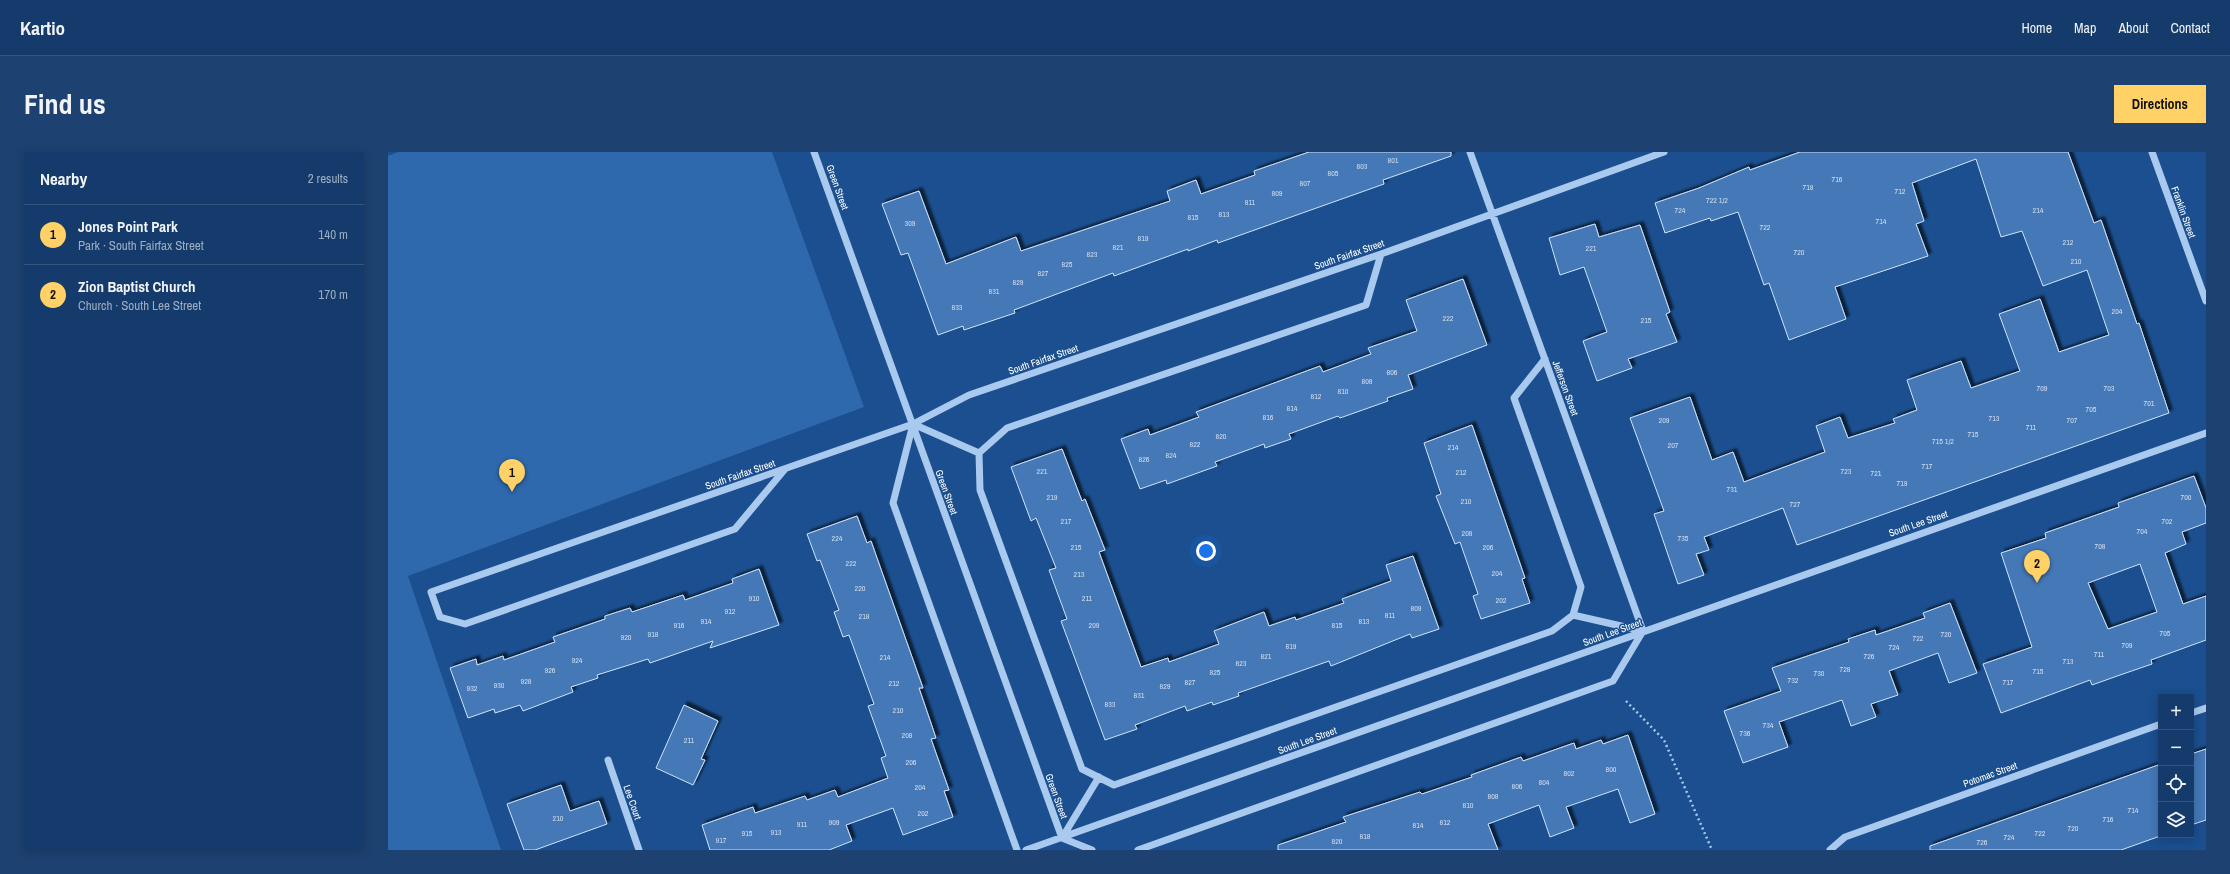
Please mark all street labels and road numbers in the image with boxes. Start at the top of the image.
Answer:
street label: Green Street [823,163,852,212]
street label: Franklin Street [2168,185,2199,240]
street label: South Fairfax Street [1313,236,1386,273]
street label: South Fairfax Street [1007,341,1080,378]
street label: Jefferson Street [1550,359,1582,418]
street label: South Fairfax Street [704,456,777,493]
street label: Green Street [932,468,961,517]
street label: South Lee Street [1887,507,1950,540]
street label: South Lee Street [1581,616,1644,649]
street label: South Lee Street [1276,724,1339,757]
street label: Potomac Street [1961,758,2020,790]
street label: Green Street [1042,772,1071,821]
street label: Lee Court [621,783,645,822]

